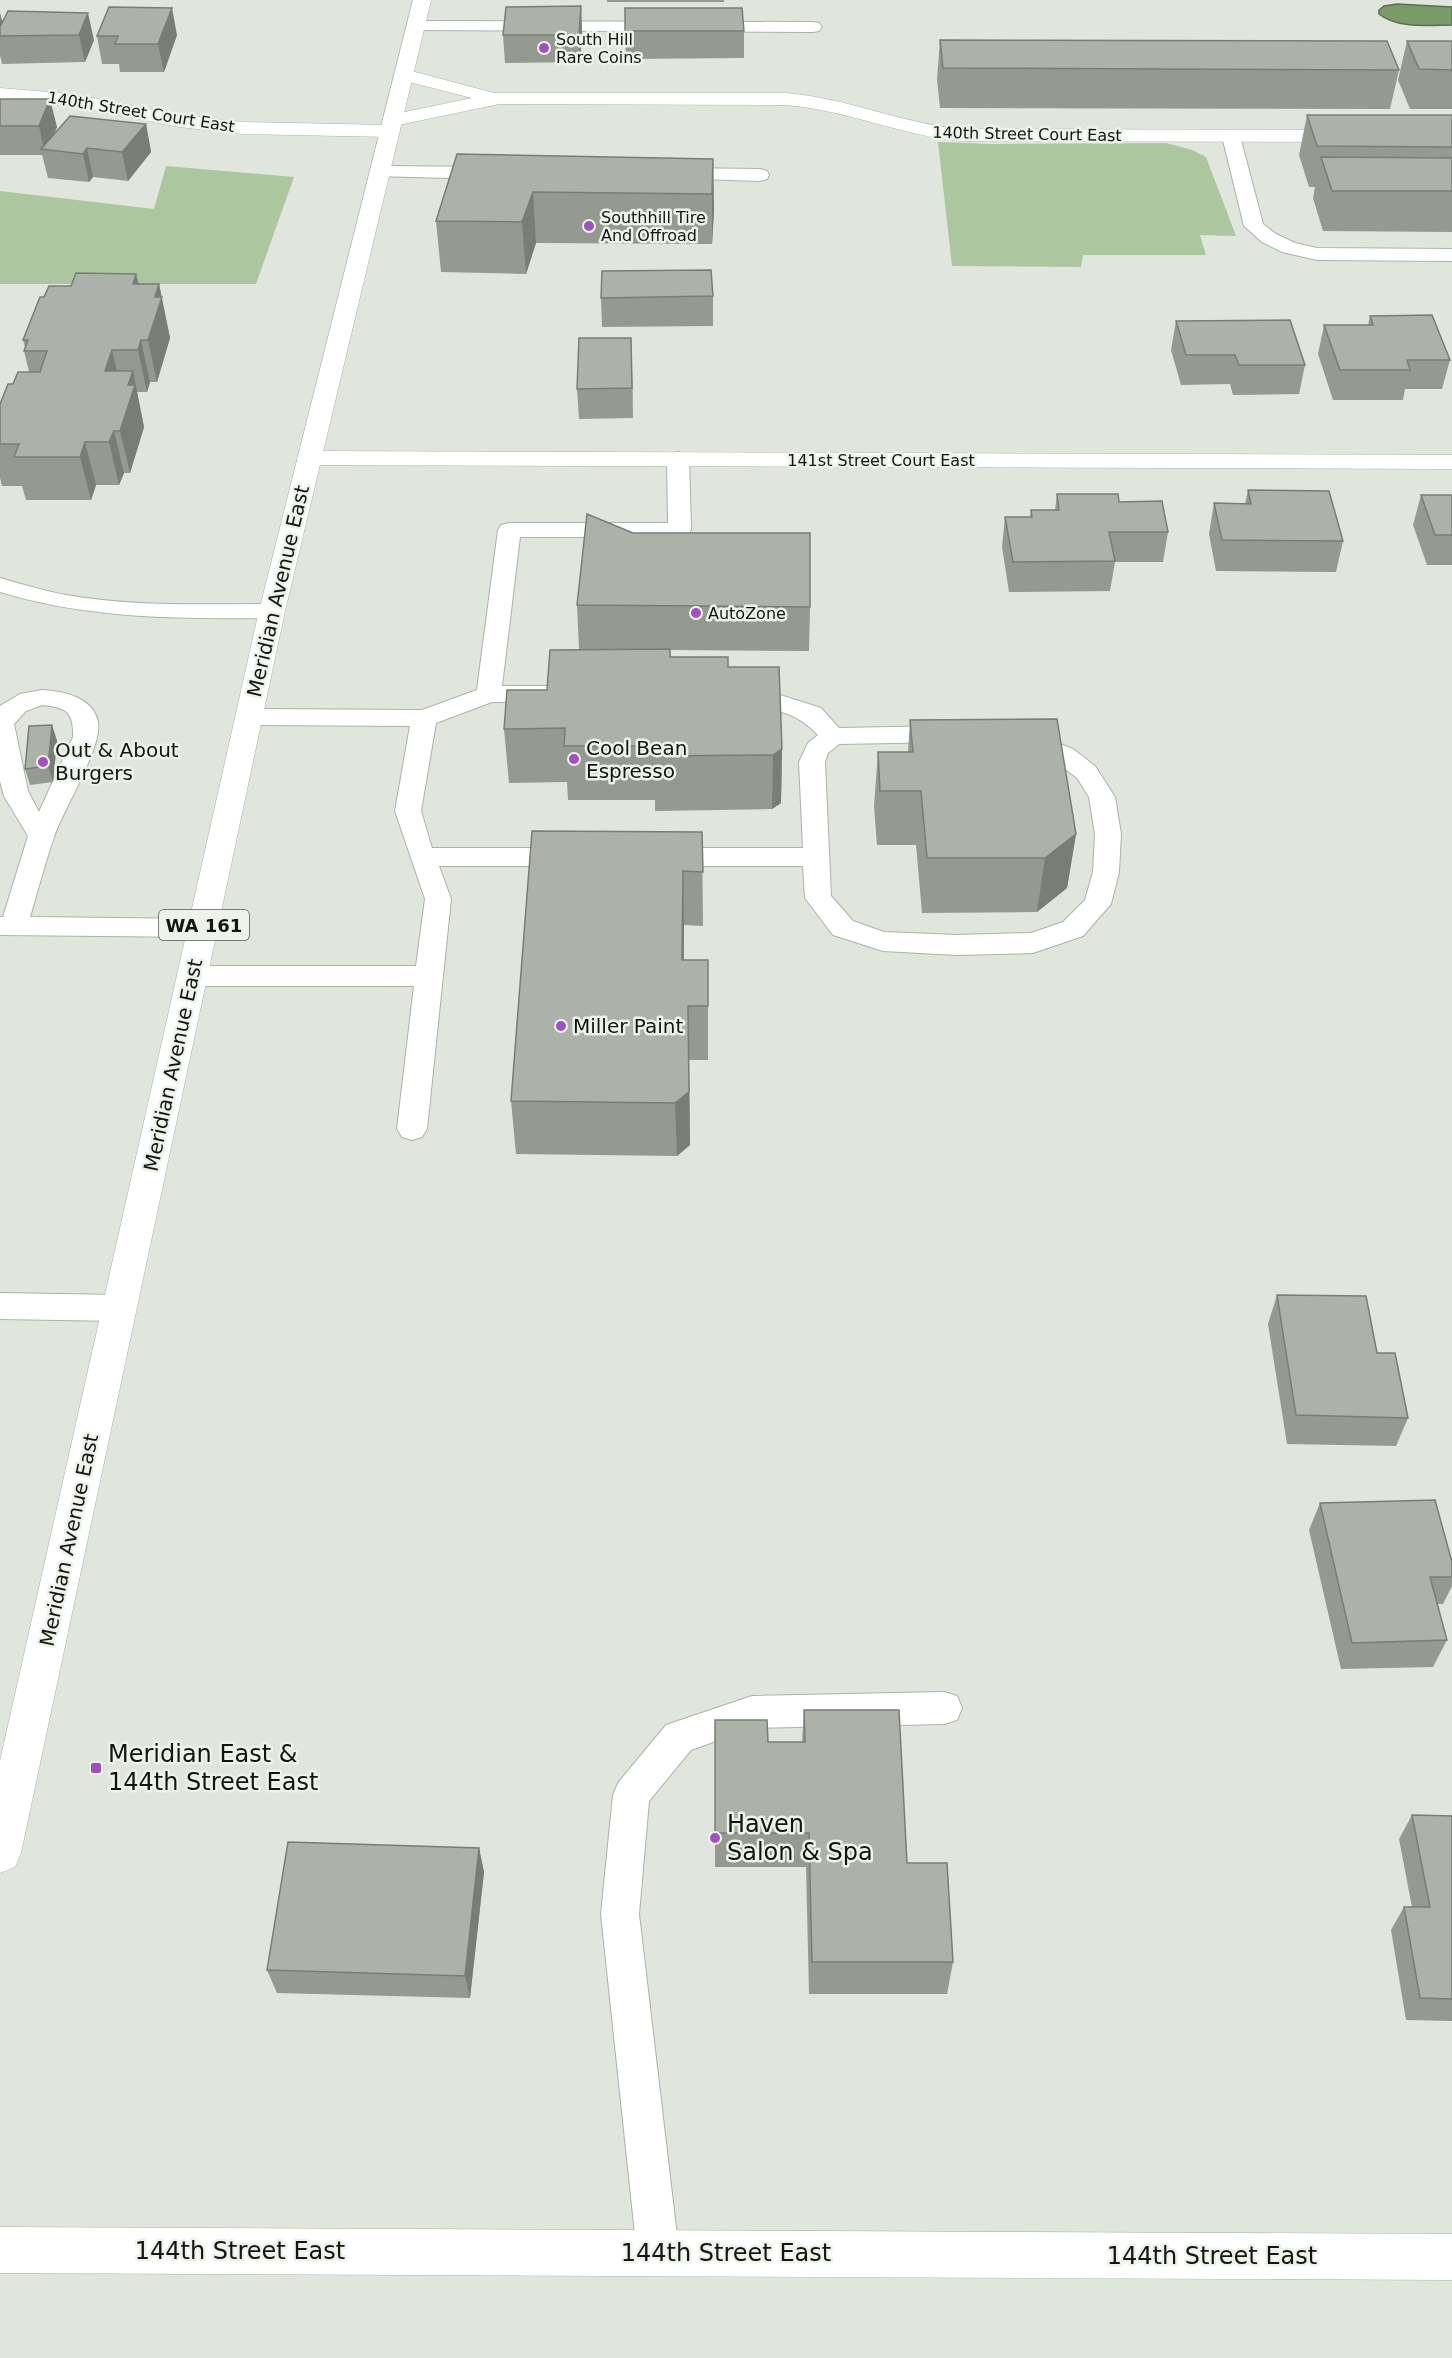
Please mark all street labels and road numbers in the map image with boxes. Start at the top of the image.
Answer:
street label: 140th Street Court East [46,88,236,136]
street label: 140th Street Court East [932,123,1122,145]
street label: 141st Street Court East [787,451,975,470]
street label: Meridian Avenue East [242,483,314,699]
road number: WA 161 [159,910,249,940]
street label: Meridian Avenue East [139,956,207,1173]
street label: Meridian Avenue East [35,1431,103,1648]
street label: 144th Street East [135,2237,345,2265]
street label: 144th Street East [621,2239,831,2267]
street label: 144th Street East [1107,2242,1317,2270]

